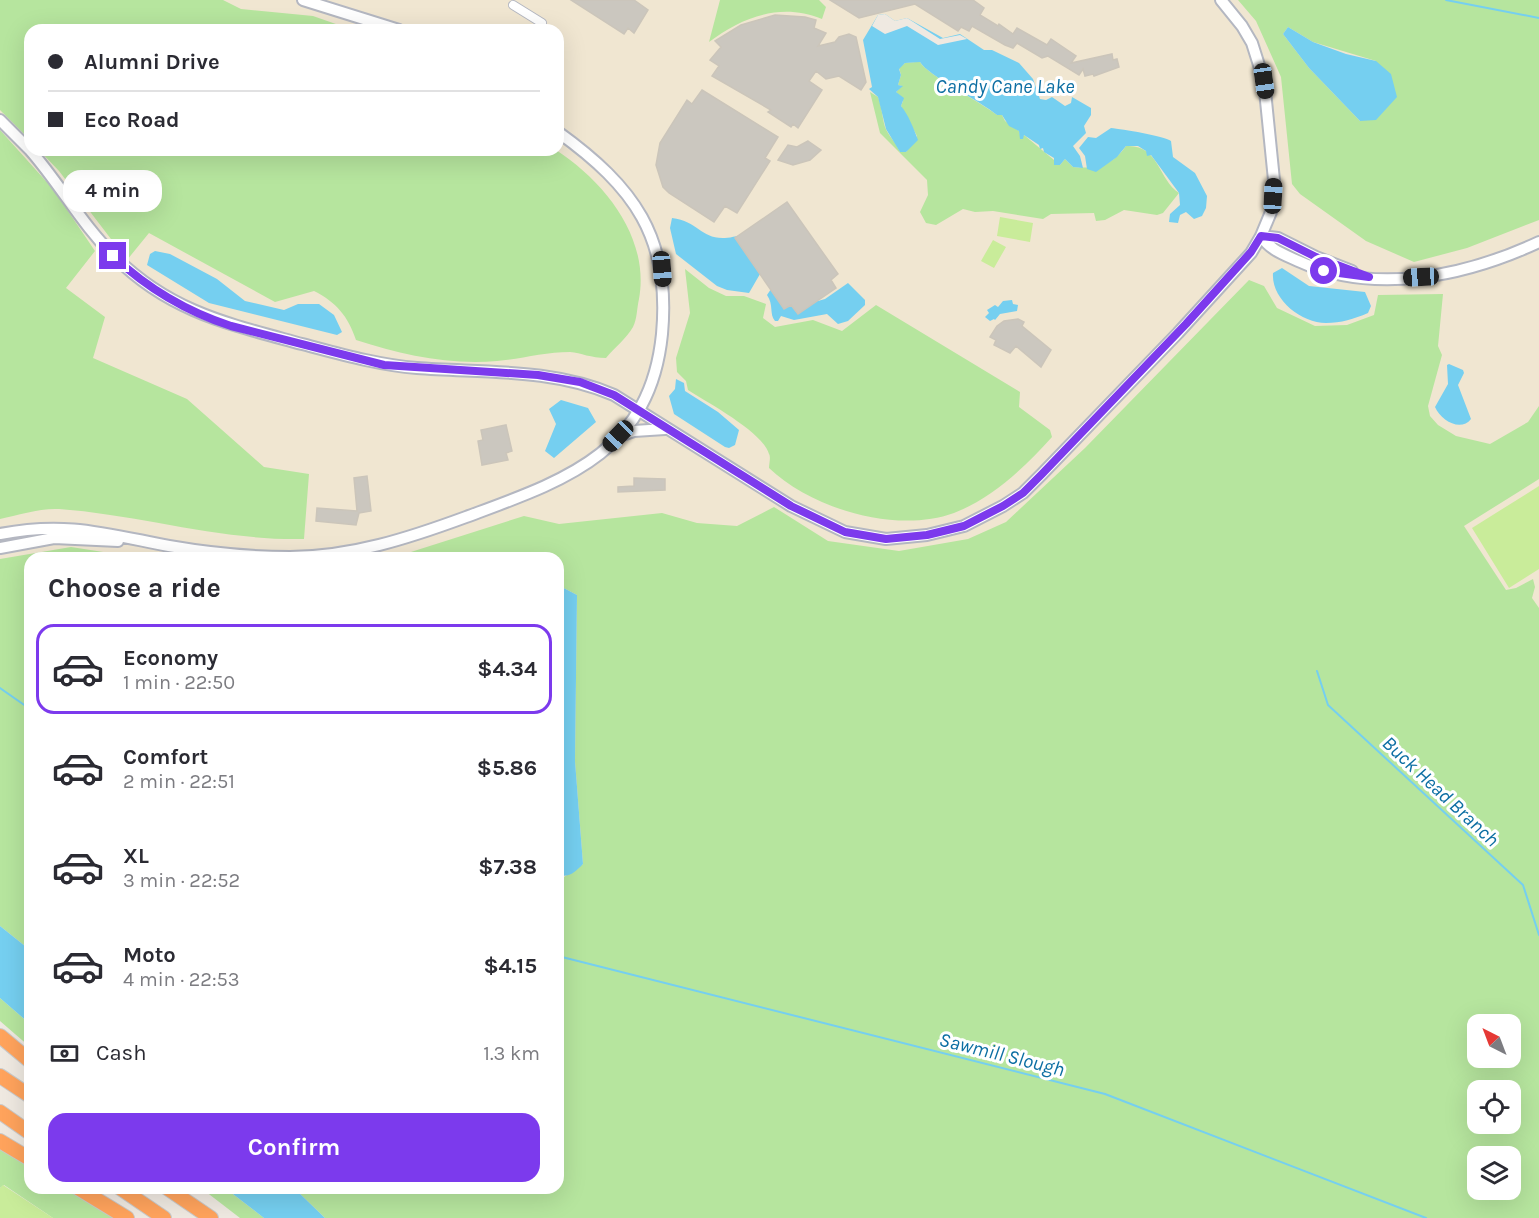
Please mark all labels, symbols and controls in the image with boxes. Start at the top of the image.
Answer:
text: Alumni Drive [84,49,220,75]
car [1253,62,1275,100]
water label: Candy Cane Lake [935,75,1075,98]
text: Eco Road [84,107,180,133]
callout: 4 min [63,169,162,211]
car [1263,178,1283,214]
text: 4 min [85,179,140,202]
route end [99,242,126,269]
car [652,250,672,288]
route start [1310,257,1337,284]
car [1403,267,1439,287]
car [599,417,637,455]
text: Choose a ride [48,572,221,604]
icon: car [51,642,105,696]
text: Economy [123,645,218,671]
text: $4.34 [477,656,537,682]
text: 1 min · 22:50 [123,671,235,694]
water label: Buck Head Branch [1377,731,1504,851]
icon: car [51,741,105,795]
text: Comfort [123,744,208,770]
text: $5.86 [477,755,537,781]
text: 2 min · 22:51 [123,770,235,793]
icon: car [51,840,105,894]
text: XL [123,843,149,869]
text: $7.38 [478,854,537,880]
text: 3 min · 22:52 [123,869,240,892]
icon: car [51,939,105,993]
text: Moto [123,942,176,968]
text: $4.15 [483,953,537,979]
text: 4 min · 22:53 [123,968,240,991]
north arrow [1467,1014,1521,1068]
map controls [1467,1014,1521,1200]
water label: Sawmill Slough [937,1028,1067,1081]
icon: cash [48,1037,81,1070]
text: Cash [96,1040,146,1066]
text: 1.3 km [483,1042,540,1065]
button: locate [1467,1080,1521,1134]
button: Confirm [48,1113,540,1182]
button: layers [1467,1146,1521,1200]

